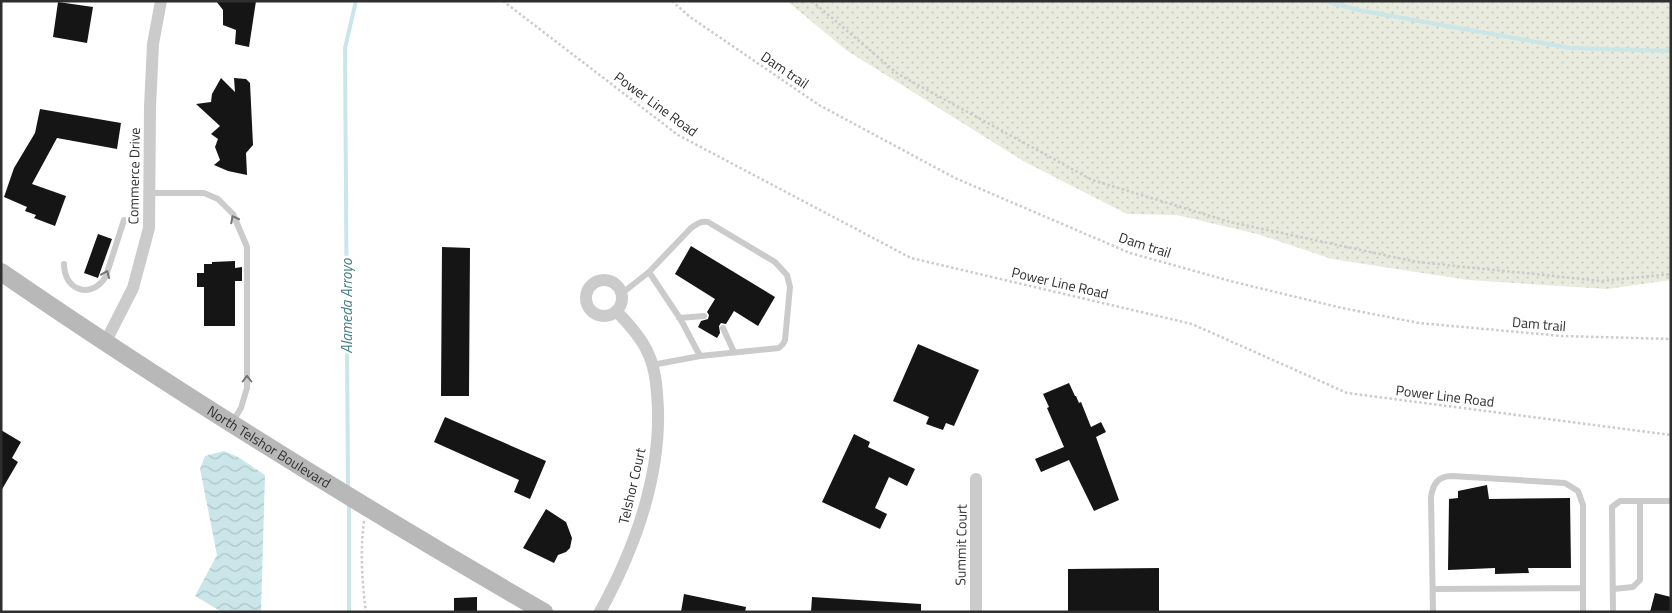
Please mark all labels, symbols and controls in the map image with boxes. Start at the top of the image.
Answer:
street label: Dam trail [757,46,813,93]
street label: Power Line Road [610,66,702,141]
street label: Commerce Drive [122,127,145,225]
one-way arrow [230,215,240,224]
street label: Dam trail [1116,226,1174,263]
water label: Alameda Arroyo [335,258,358,353]
street label: Power Line Road [1010,261,1111,304]
one-way arrow [99,270,110,279]
street label: Dam trail [1511,311,1567,336]
one-way arrow [242,375,252,382]
street label: Power Line Road [1395,379,1495,412]
street label: North Telshor Boulevard [203,400,335,493]
street label: Telshor Court [613,446,651,526]
street label: Summit Court [949,504,972,586]

